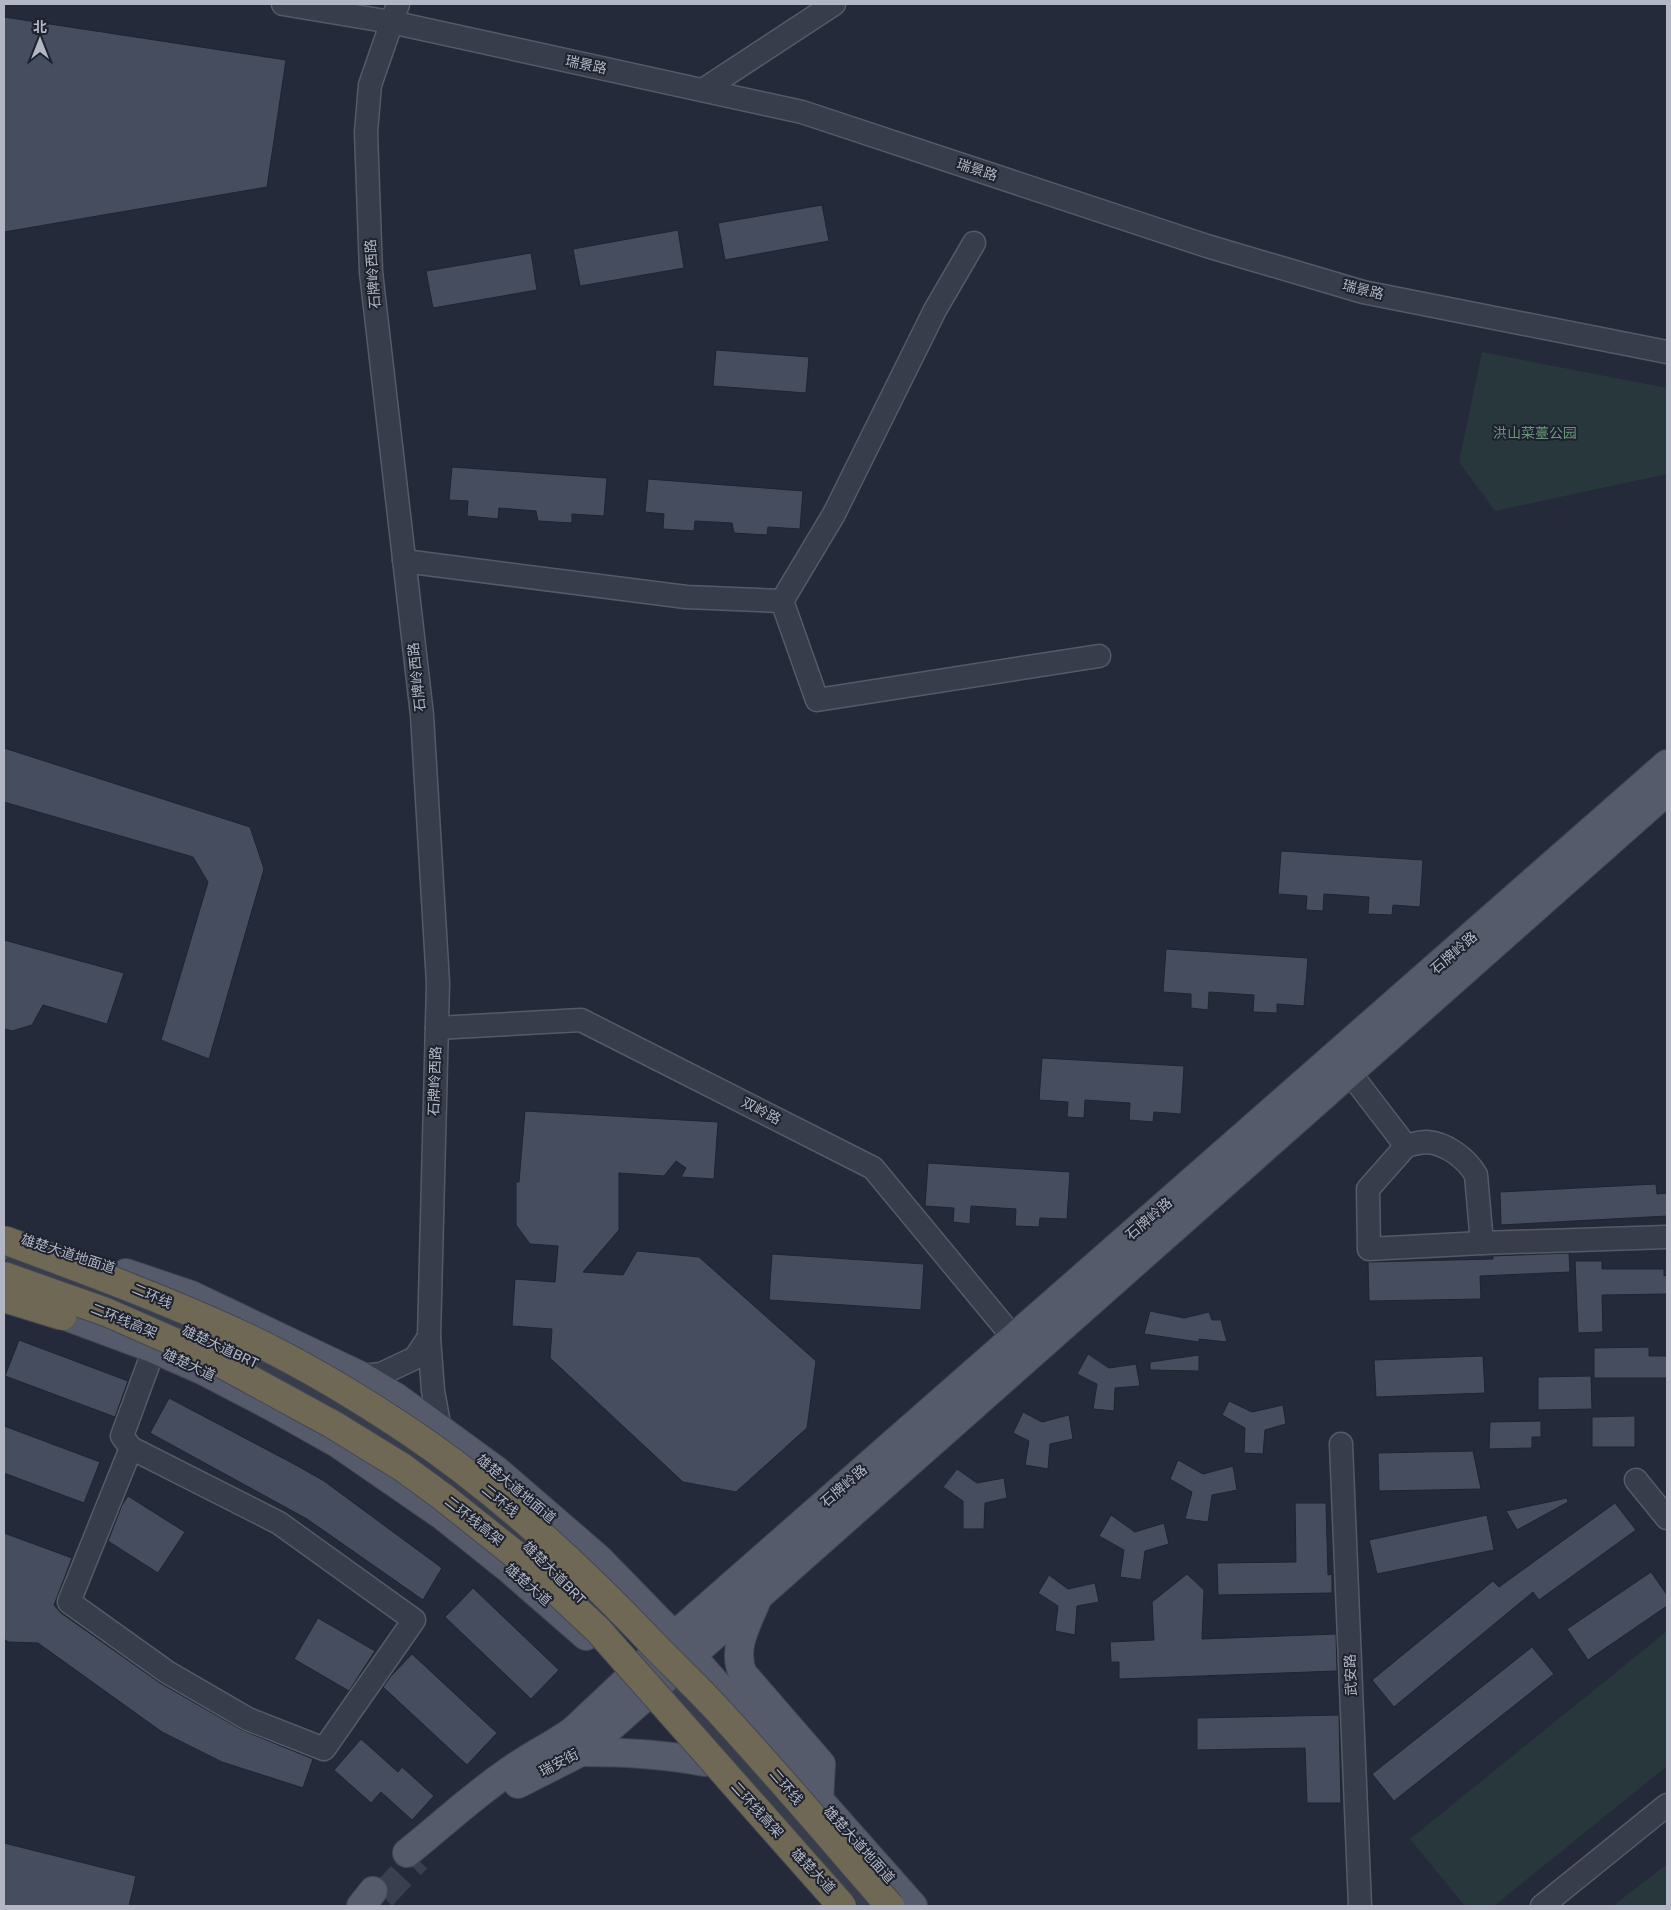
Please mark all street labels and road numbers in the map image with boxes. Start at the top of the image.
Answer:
street label: 瑞景路 [564,52,608,78]
street label: 瑞景路 [954,155,1000,185]
street label: 石牌岭西路 [362,238,384,310]
street label: 瑞景路 [1341,277,1385,303]
street label: 石牌岭西路 [405,641,429,713]
street label: 石牌岭路 [1427,928,1481,978]
street label: 石牌岭西路 [425,1046,445,1116]
street label: 双岭路 [738,1094,784,1128]
street label: 石牌岭路 [1122,1194,1176,1244]
street label: 雄楚大道地面道 [19,1231,117,1277]
street label: 二环线 [129,1280,175,1312]
street label: 二环线高架 [88,1300,160,1342]
street label: 雄楚大道BRT [179,1322,261,1372]
street label: 雄楚大道 [160,1346,218,1384]
street label: 雄楚大道地面道 [473,1451,559,1527]
street label: 石牌岭路 [817,1461,871,1511]
street label: 二环线 [478,1481,522,1521]
street label: 二环线高架 [441,1493,507,1549]
street label: 雄楚大道BRT [519,1538,589,1608]
street label: 雄楚大道 [501,1560,555,1610]
street label: 武安路 [1342,1654,1360,1696]
street label: 瑞安街 [536,1746,582,1780]
street label: 二环线 [766,1766,806,1808]
street label: 二环线高架 [727,1778,787,1842]
street label: 雄楚大道地面道 [820,1803,898,1887]
street label: 雄楚大道 [787,1845,839,1897]

